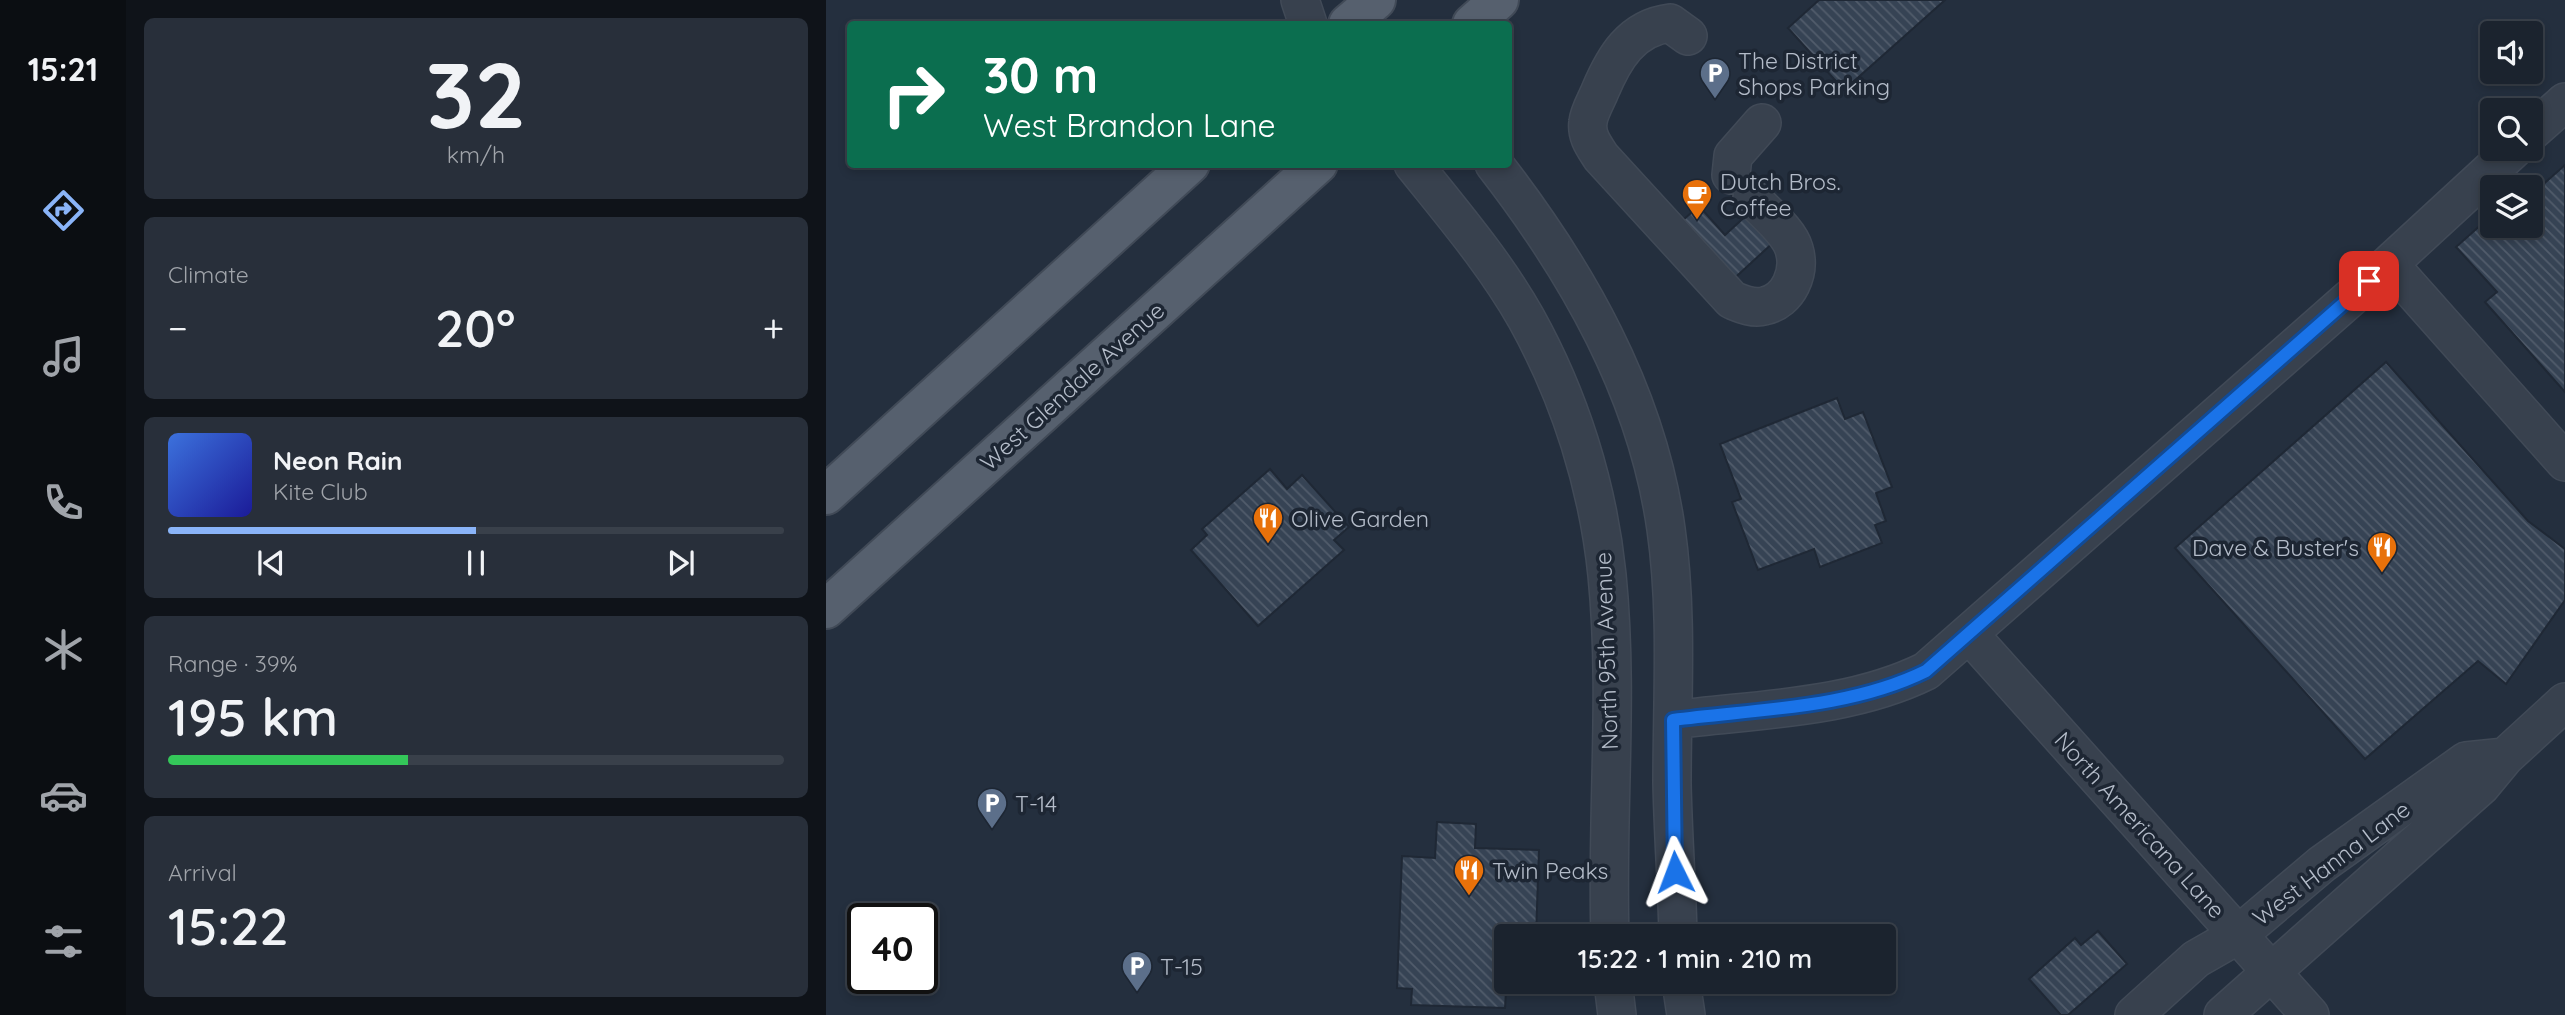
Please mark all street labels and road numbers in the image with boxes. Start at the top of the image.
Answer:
street label: West Glendale Avenue [974,296,1170,476]
street label: North 95th Avenue [1588,552,1624,750]
street label: North Americana Lane [2049,726,2231,924]
street label: West Hanna Lane [2247,794,2415,932]

